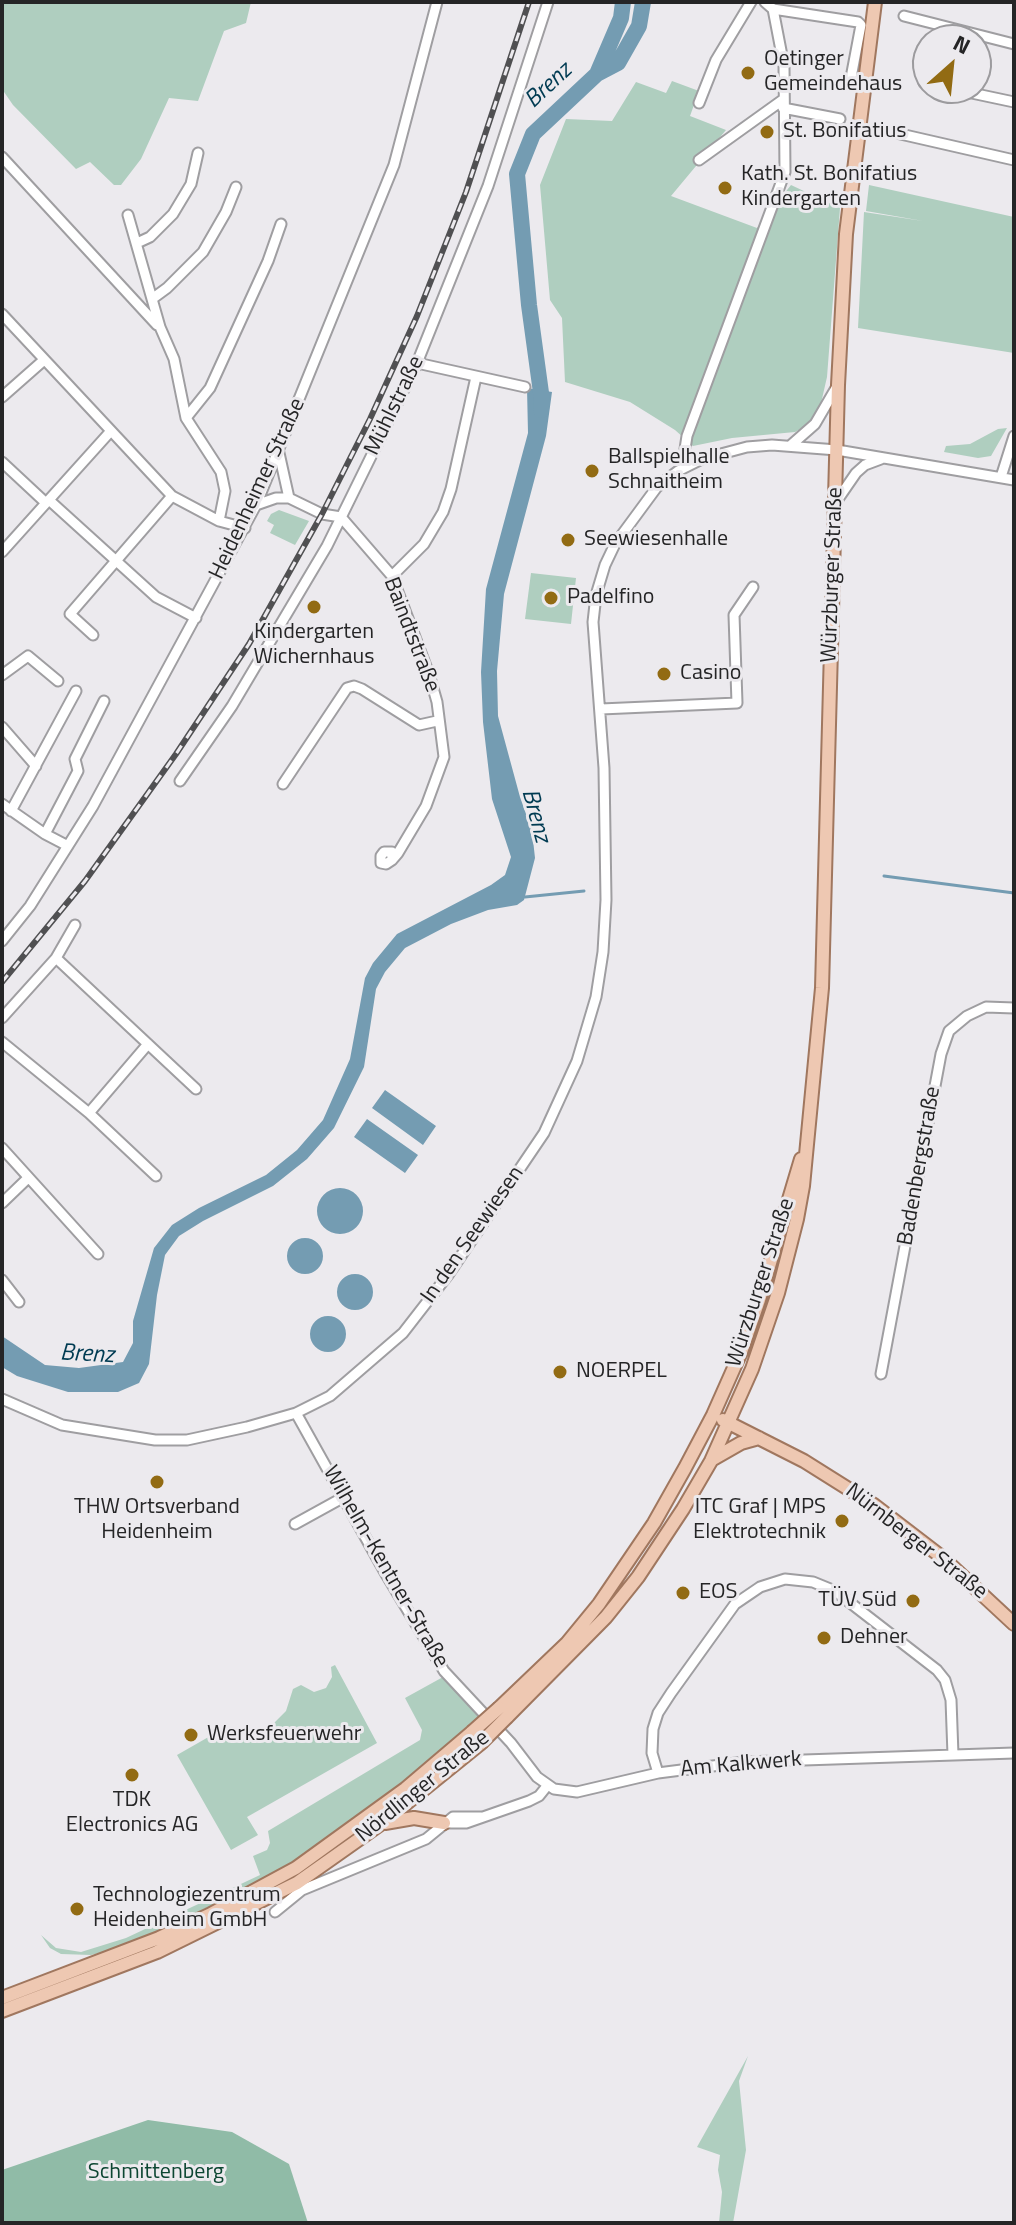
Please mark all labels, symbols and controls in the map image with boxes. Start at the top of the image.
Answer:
north arrow [912,24,992,104]
text: N [947,26,976,63]
place label: Oetinger Gemeindehaus [764,47,902,98]
water label: Brenz [519,57,579,115]
marker: Oetinger Gemeindehaus [739,64,757,82]
place label: St. Bonifatius [783,119,907,145]
marker: St. Bonifatius [758,123,776,141]
place label: Kath. St. Bonifatius Kindergarten [741,162,917,214]
marker: Kath. St. Bonifatius Kindergarten [716,179,734,197]
street label: Mühlstraße [360,352,430,460]
street label: Heidenheimer Straße [204,394,312,584]
place label: Ballspielhalle Schnaitheim [608,445,730,496]
marker: Ballspielhalle Schnaitheim [583,462,601,480]
street label: Würzburger Straße [817,487,849,663]
place label: Seewiesenhalle [584,527,728,553]
marker: Seewiesenhalle [559,531,577,549]
street label: Baindtstraße [377,574,445,696]
place label: Padelfino [567,585,654,611]
marker: Padelfino [542,589,560,607]
marker: Kindergarten Wichernhaus [305,598,323,616]
place label: Kindergarten Wichernhaus [254,620,374,672]
place label: Casino [680,661,741,687]
marker: Casino [655,665,673,683]
water label: Brenz [514,786,556,846]
street label: Badenbergstraße [893,1084,947,1248]
street label: In den Seewiesen [416,1161,530,1309]
street label: Würzburger Straße [721,1195,801,1371]
water label: Brenz [59,1339,115,1371]
place label: NOERPEL [576,1359,667,1385]
marker: NOERPEL [551,1363,569,1381]
street label: Wilhelm-Kentner-Straße [316,1461,454,1673]
marker: THW Ortsverband Heidenheim [148,1473,166,1491]
street label: Nürnberger Straße [840,1478,992,1606]
place label: THW Ortsverband Heidenheim [74,1495,240,1546]
place label: ITC Graf | MPS Elektrotechnik [693,1495,826,1546]
marker: ITC Graf | MPS Elektrotechnik [833,1512,851,1530]
place label: EOS [699,1580,737,1606]
marker: EOS [674,1584,692,1602]
place label: TÜV Süd [818,1588,897,1614]
marker: TÜV Süd [904,1592,922,1610]
place label: Dehner [840,1625,908,1651]
marker: Dehner [815,1629,833,1647]
place label: Werksfeuerwehr [207,1722,361,1748]
street label: Nördlinger Straße [351,1725,495,1849]
marker: Werksfeuerwehr [182,1726,200,1744]
street label: Am Kalkwerk [679,1747,803,1783]
marker: TDK Electronics AG [123,1766,141,1784]
place label: TDK Electronics AG [66,1788,198,1840]
place label: Technologiezentrum Heidenheim GmbH [93,1883,281,1934]
marker: Technologiezentrum Heidenheim GmbH [68,1900,86,1918]
park label: Schmittenberg [88,2160,224,2186]

